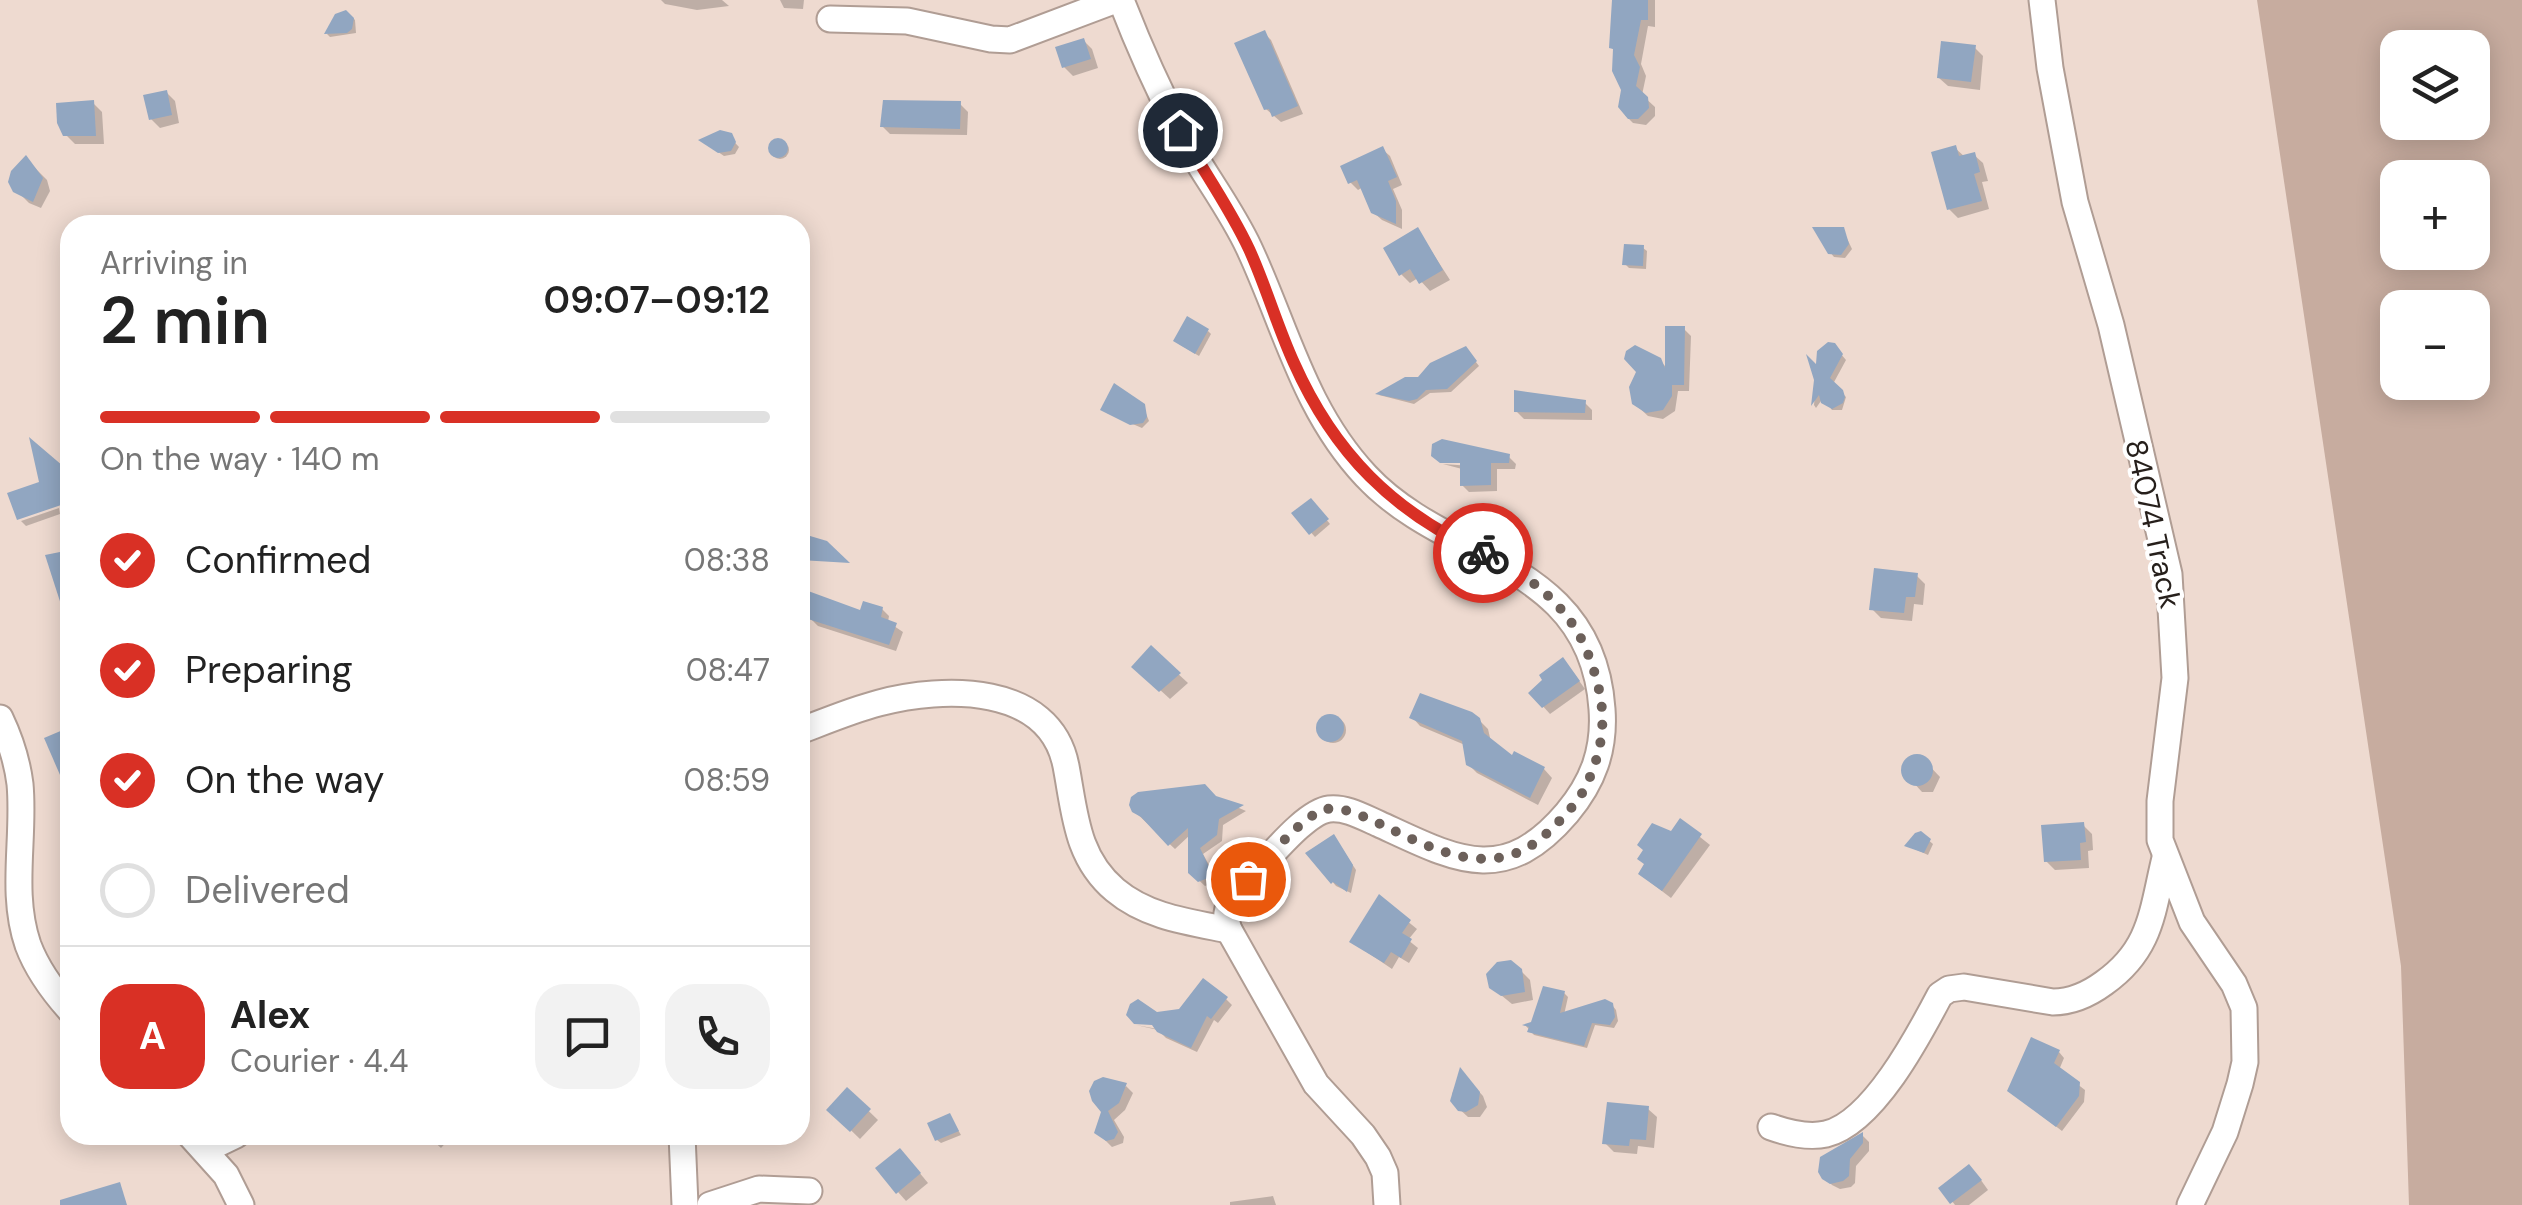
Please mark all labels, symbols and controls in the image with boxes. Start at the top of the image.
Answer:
map controls [2380,30,2490,400]
button: layers [2380,30,2490,140]
pin [1138,88,1223,173]
icon: home [1153,103,1208,158]
button: + [2380,160,2490,270]
text: Arriving in [100,242,248,284]
text: 09:07–09:12 [544,275,770,325]
text: 2 min [100,279,270,363]
button: − [2380,290,2490,400]
street label: 84074 Track [2117,436,2190,612]
text: On the way · 140 m [100,438,380,480]
courier [1433,503,1533,603]
icon: bike [1456,526,1511,581]
icon: check [100,533,155,588]
text: Confirmed [185,535,371,585]
text: 08:38 [684,539,770,581]
icon: check [100,643,155,698]
text: Preparing [185,645,353,695]
text: 08:47 [686,649,770,691]
icon: check [100,753,155,808]
text: On the way [185,755,384,805]
text: 08:59 [684,759,770,801]
pin [1206,837,1291,922]
icon: bag [1221,852,1276,907]
text: Delivered [185,865,350,915]
button: chat [535,984,640,1089]
button: phone [665,984,770,1089]
text: Alex [230,990,310,1040]
text: A [139,1011,166,1061]
text: Courier · 4.4 [230,1040,408,1082]

